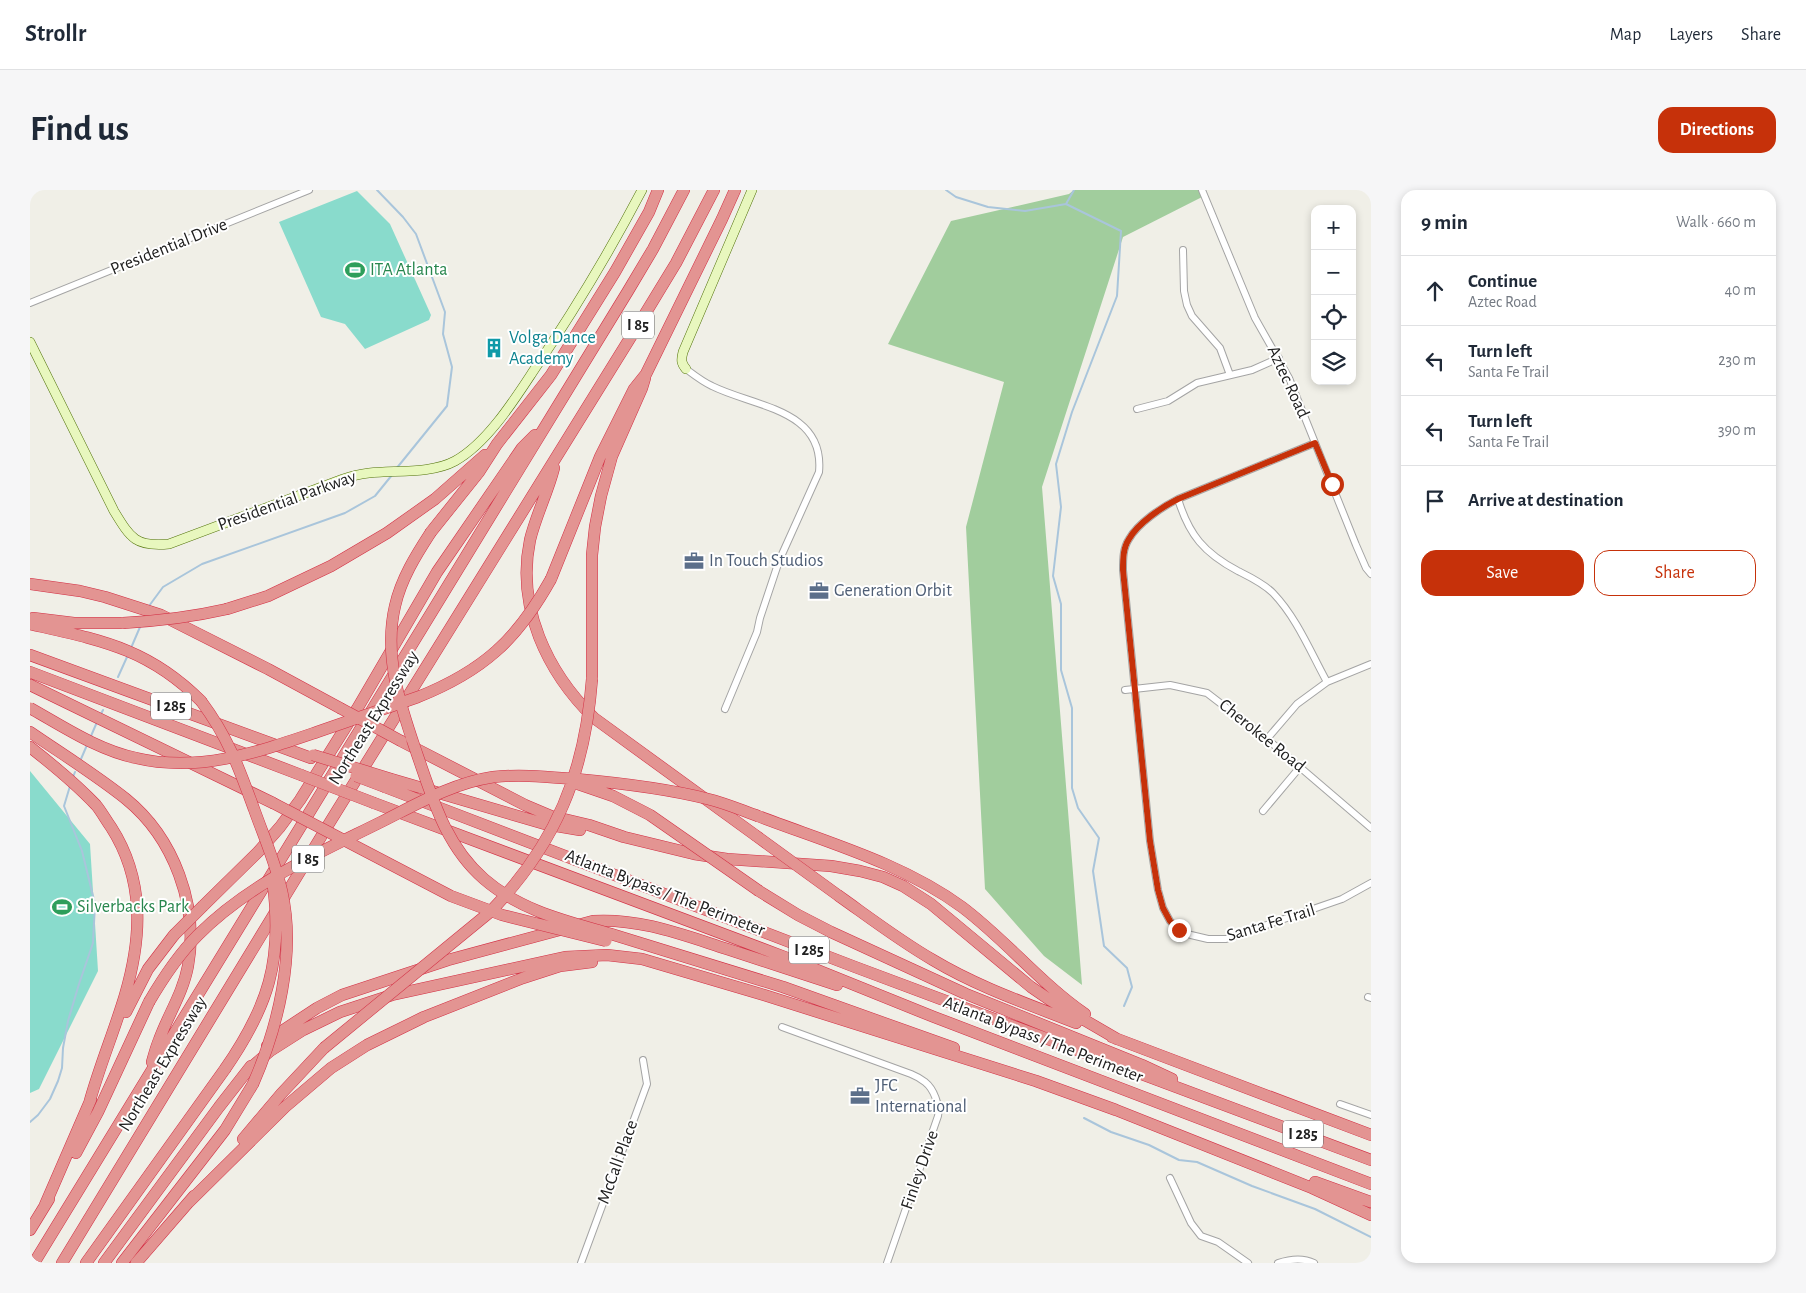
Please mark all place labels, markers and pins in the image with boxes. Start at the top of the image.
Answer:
sports icon: ITA Atlanta [344,259,366,281]
place label: ITA Atlanta [370,261,448,279]
place label: Volga Dance Academy [509,329,596,368]
building icon: Volga Dance Academy [483,337,505,359]
office icon: In Touch Studios [683,550,705,572]
place label: In Touch Studios [709,552,823,570]
office icon: Generation Orbit [808,580,830,602]
place label: Generation Orbit [834,582,952,600]
sports icon: Silverbacks Park [51,896,73,918]
place label: Silverbacks Park [77,898,190,916]
place label: JFC International [875,1077,967,1116]
office icon: JFC International [849,1085,871,1107]

